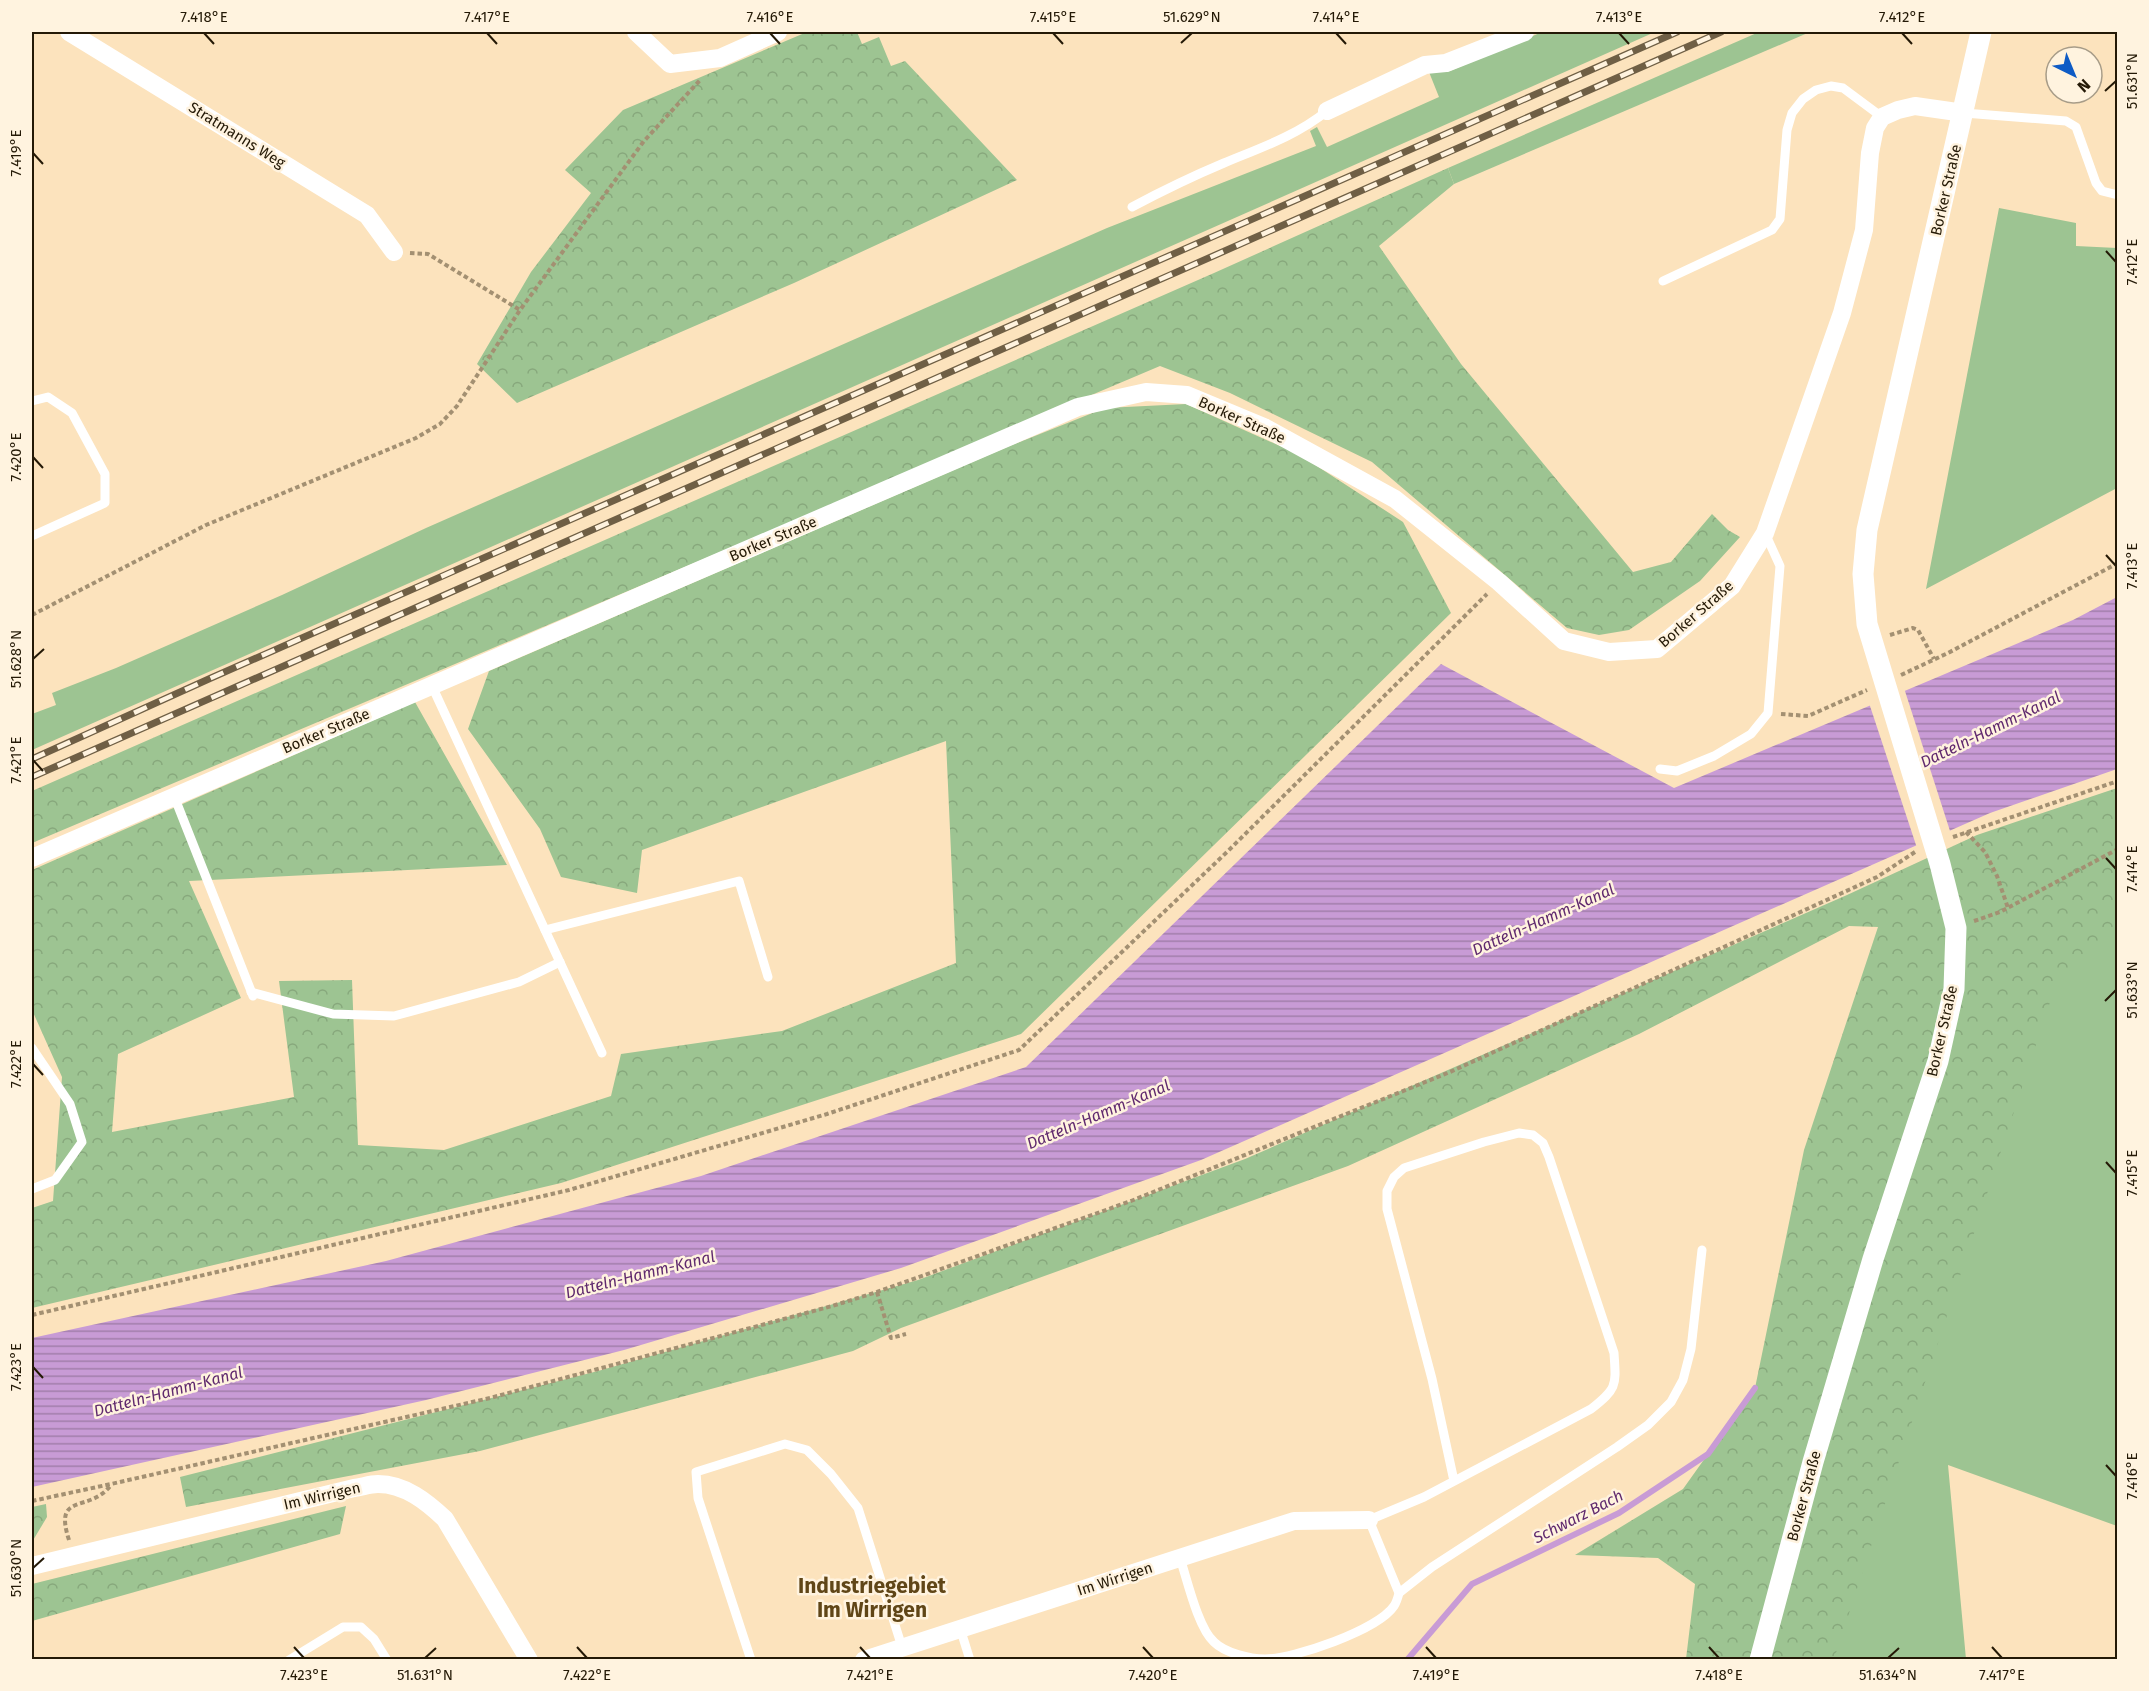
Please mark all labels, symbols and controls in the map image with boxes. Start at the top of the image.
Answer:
text: 7.418°E [180,8,228,26]
text: 7.417°E [464,8,510,26]
text: 7.416°E [746,8,794,26]
text: 7.415°E [1030,8,1076,26]
text: 51.629°N [1163,8,1221,26]
text: 7.414°E [1312,8,1360,26]
text: 7.413°E [1596,8,1642,26]
text: 7.412°E [1879,8,1925,26]
north arrow [2044,45,2104,105]
text: 51.631°N [2123,53,2141,109]
text: N [2074,75,2094,96]
street label: Stratmanns Weg [185,98,289,172]
text: 7.419°E [7,129,25,177]
street label: Borker Straße [1927,143,1965,237]
text: 7.412°E [2123,239,2141,285]
street label: Borker Straße [1196,393,1288,447]
text: 7.420°E [7,432,25,482]
street label: Borker Straße [727,512,819,566]
text: 7.413°E [2123,543,2141,589]
street label: Borker Straße [1655,577,1737,651]
text: 51.628°N [7,630,25,688]
water label: Datteln-Hamm-Kanal [1917,687,2063,772]
street label: Borker Straße [280,704,372,758]
text: 7.421°E [7,737,25,783]
text: 7.414°E [2123,845,2141,893]
water label: Datteln-Hamm-Kanal [1469,880,1617,959]
text: 51.633°N [2123,961,2141,1019]
street label: Borker Straße [1923,984,1961,1078]
text: 7.422°E [7,1040,25,1088]
water label: Datteln-Hamm-Kanal [1024,1076,1173,1153]
text: 7.415°E [2123,1150,2141,1196]
water label: Datteln-Hamm-Kanal [563,1247,717,1302]
text: 7.423°E [7,1343,25,1391]
water label: Datteln-Hamm-Kanal [92,1362,245,1421]
street label: Borker Straße [1783,1449,1825,1543]
text: 7.416°E [2123,1452,2141,1500]
street label: Im Wirrigen [282,1478,362,1514]
water label: Schwarz Bach [1529,1486,1626,1548]
text: 51.630°N [7,1539,25,1597]
street label: Im Wirrigen [1075,1558,1155,1600]
district label: Industriegebiet Im Wirrigen [798,1573,947,1623]
text: 7.423°E [280,1666,328,1684]
text: 51.631°N [397,1666,453,1684]
text: 7.422°E [563,1666,611,1684]
text: 7.421°E [847,1666,893,1684]
text: 7.420°E [1128,1666,1178,1684]
text: 7.419°E [1412,1666,1460,1684]
text: 7.418°E [1695,1666,1743,1684]
text: 51.634°N [1859,1666,1917,1684]
text: 7.417°E [1979,1666,2025,1684]

